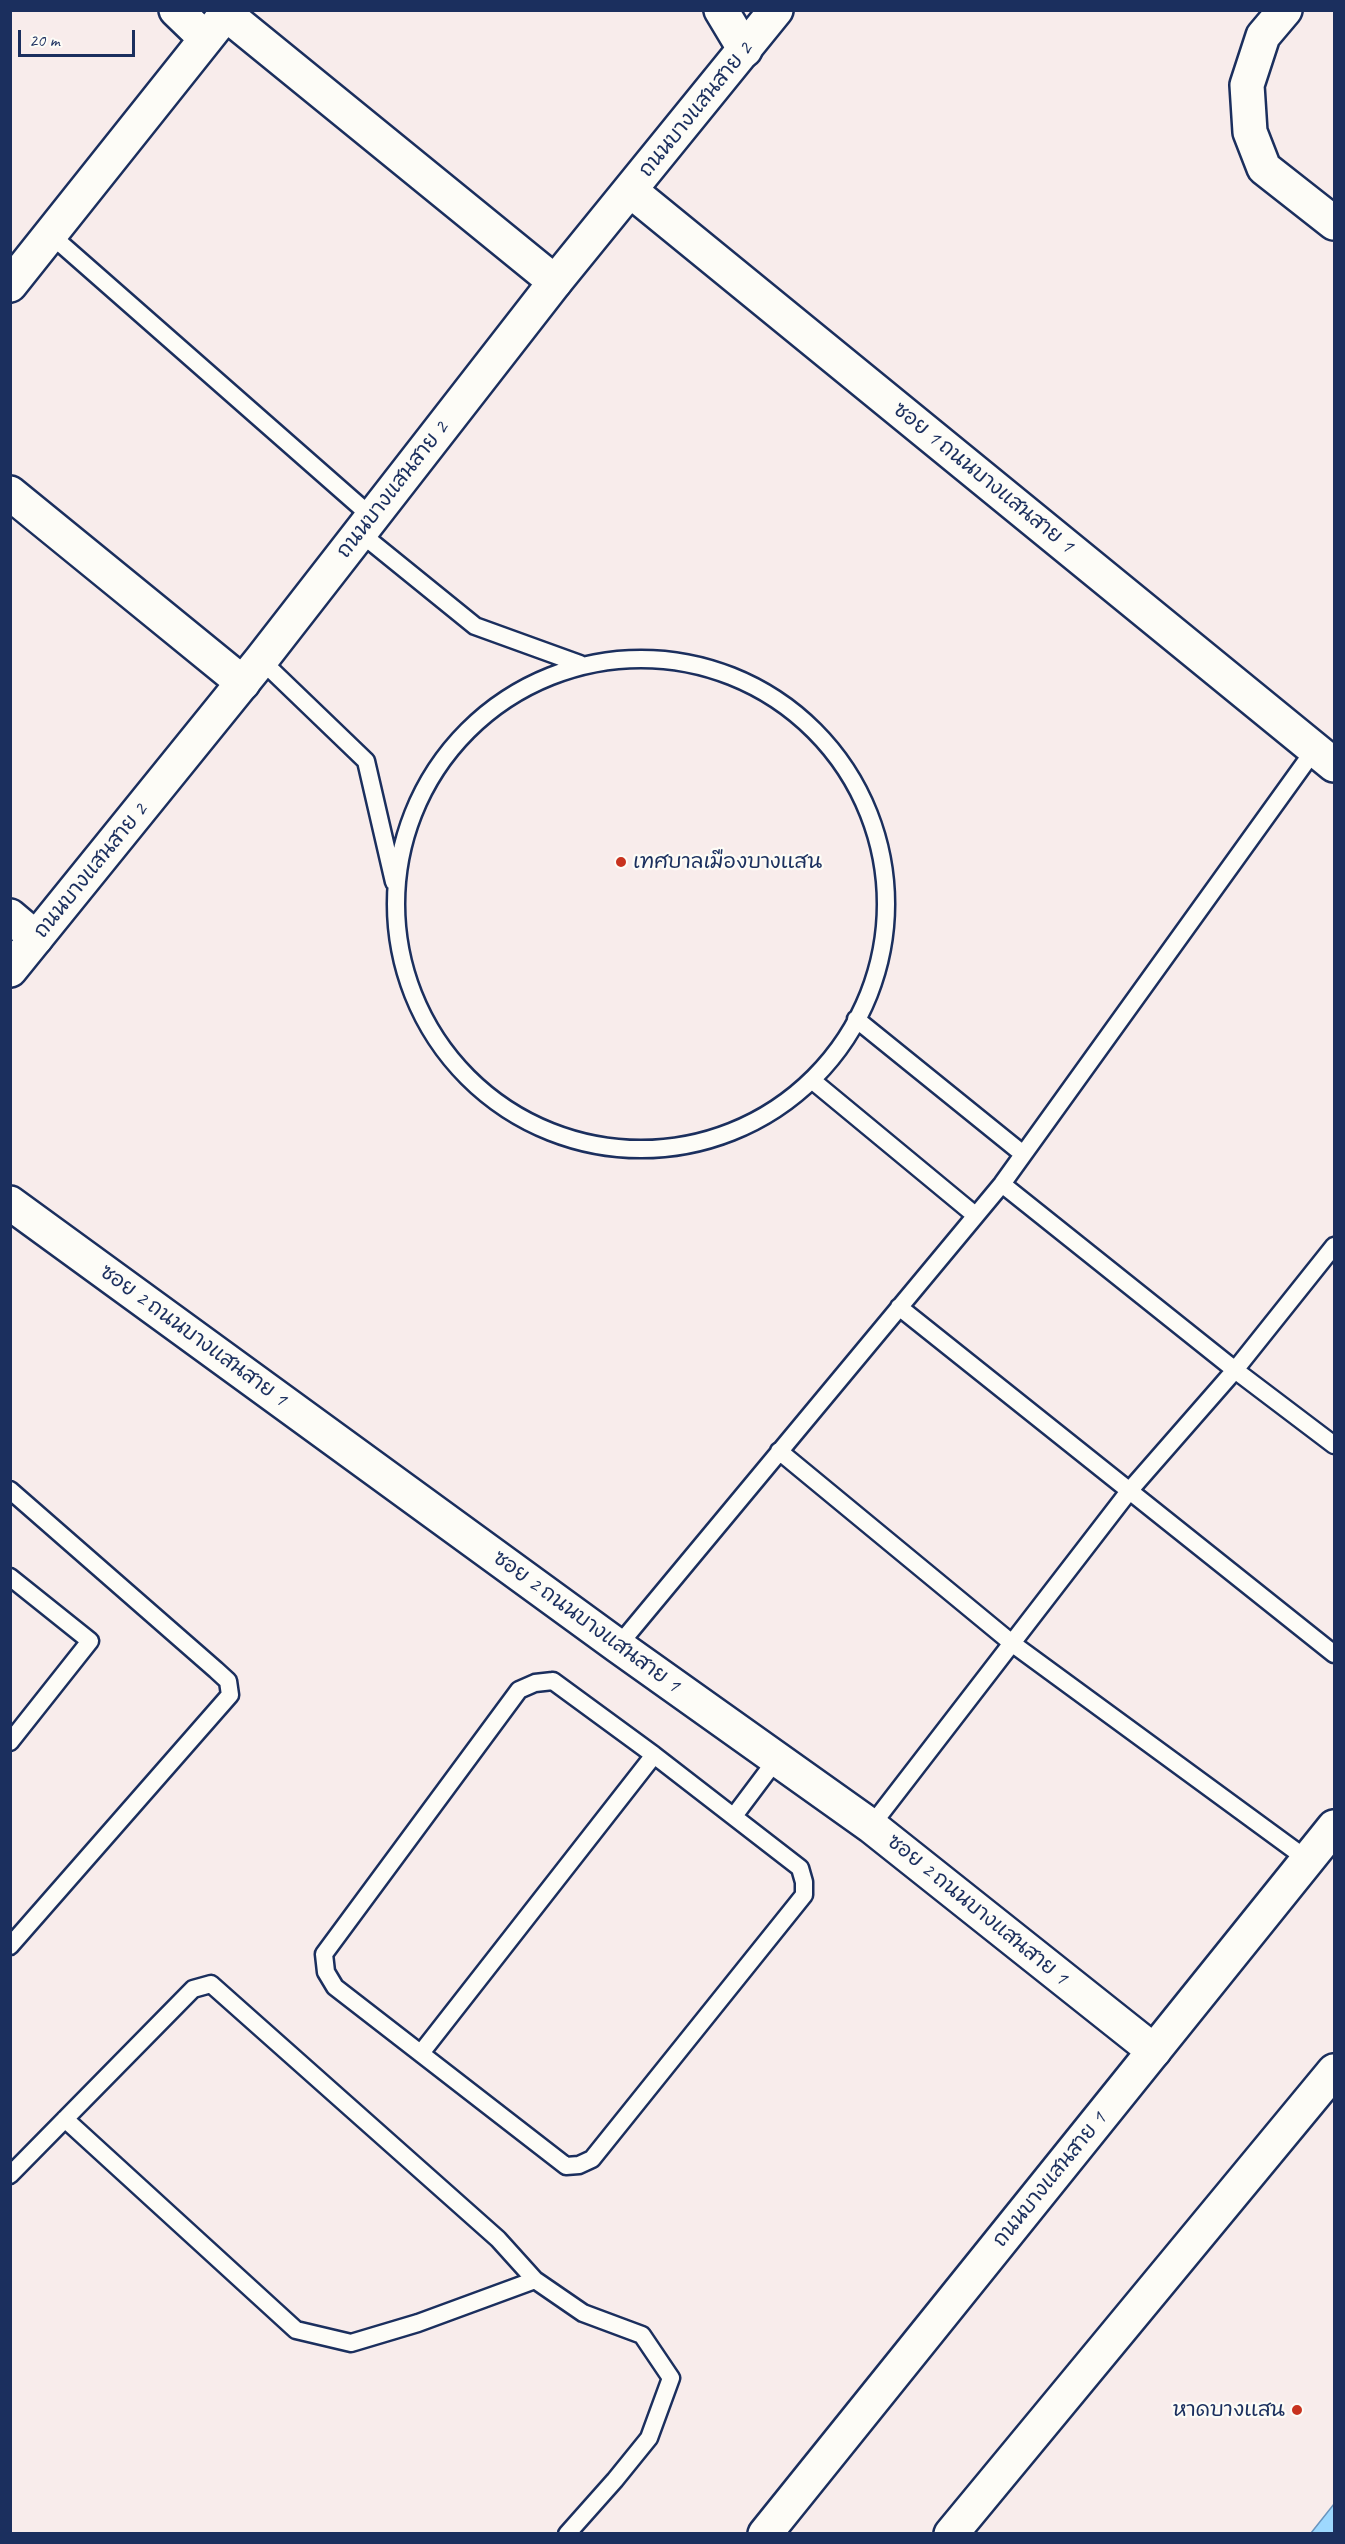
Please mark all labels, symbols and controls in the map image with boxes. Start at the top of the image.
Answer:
scale bar [21,18,138,56]
text: 20 m [29,29,60,51]
street label: ถนนบางแสนสาย 2 [634,37,758,183]
street label: ซอย 1 ถนนบางแสนสาย 1 [888,397,1078,559]
street label: ถนนบางแสนสาย 2 [332,417,454,563]
street label: ถนนบางแสนสาย 2 [29,798,153,944]
place label: เทศบาลเมืองบางแสน [633,849,822,875]
marker: เทศบาลเมืองบางแสน [614,855,628,869]
street label: ซอย 2 ถนนบางแสนสาย 1 [95,1260,291,1412]
street label: ซอย 2 ถนนบางแสนสาย 1 [488,1546,684,1698]
street label: ซอย 2 ถนนบางแสนสาย 1 [882,1829,1072,1991]
street label: ถนนบางแสนสาย 1 [988,2107,1112,2253]
place label: หาดบางแสน [1173,2397,1285,2423]
marker: หาดบางแสน [1290,2403,1304,2417]

